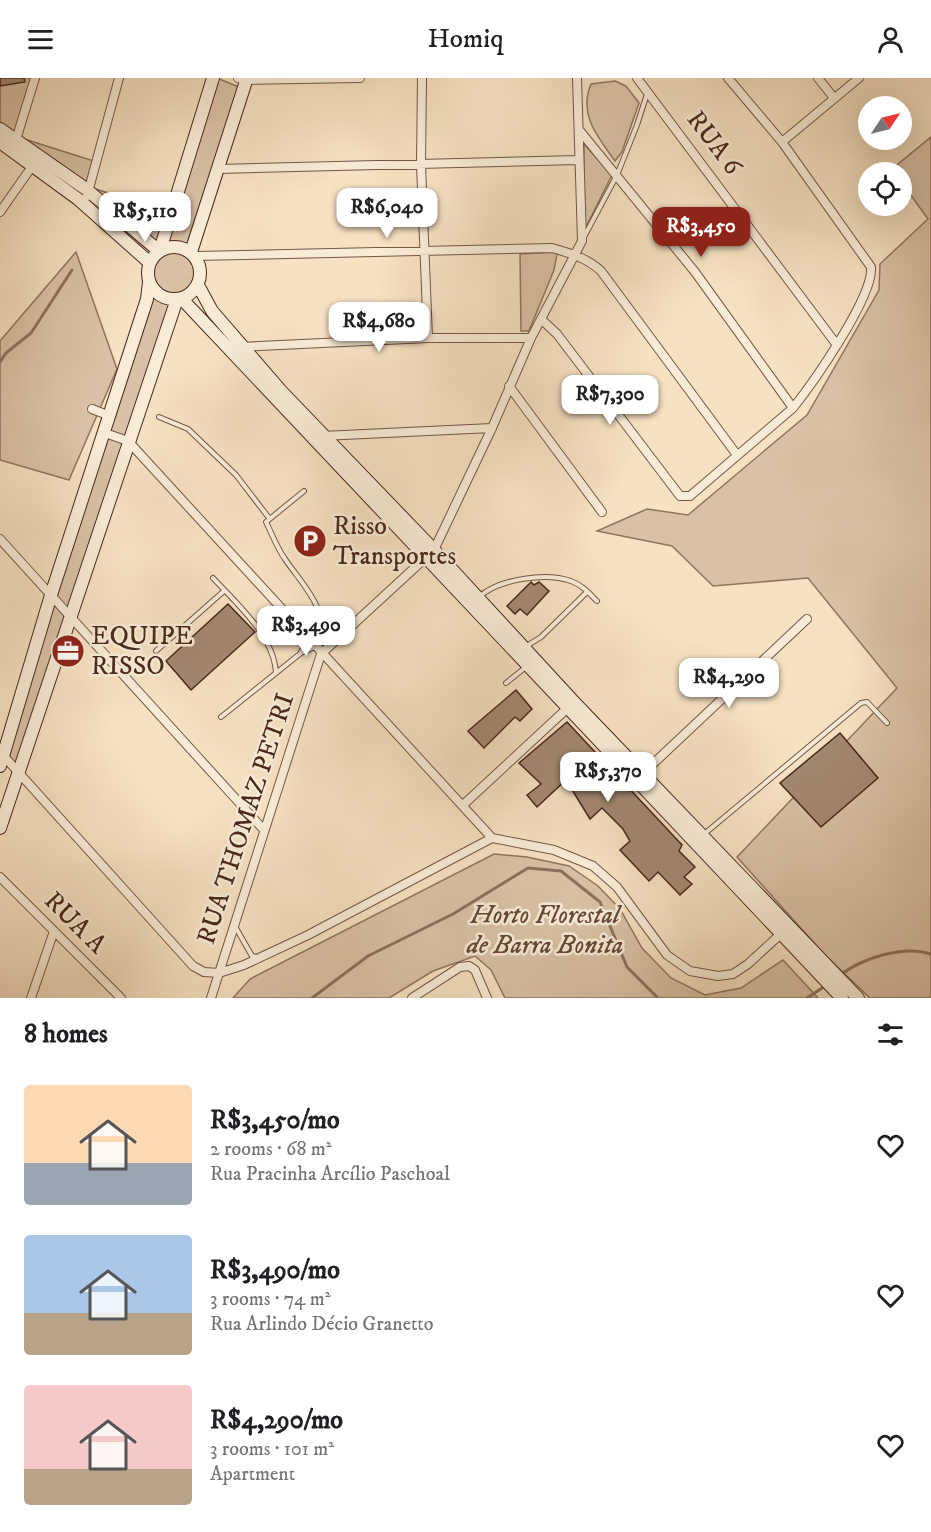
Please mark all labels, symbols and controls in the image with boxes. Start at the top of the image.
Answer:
text: Homiq [428,22,504,56]
icon: menu [24,23,57,56]
icon: person [874,23,907,56]
north arrow [858,96,912,150]
map controls [858,96,912,216]
street label: RUA 6 [679,104,750,183]
button: locate [858,162,912,216]
pin: R$6,040 [332,188,442,239]
pin: R$5,110 [90,192,200,243]
text: R$6,040 [351,195,424,220]
text: R$5,110 [113,199,177,224]
pin: R$3,450 [646,207,756,258]
text: R$3,450 [666,214,736,239]
pin: R$4,680 [324,302,434,353]
text: R$4,680 [343,309,415,334]
pin: R$7,300 [555,375,665,426]
text: R$7,300 [576,382,644,407]
place label: Risso Transportes [333,510,456,573]
parking icon: Risso Transportes [292,523,328,559]
pin: R$3,490 [251,606,361,657]
text: R$3,490 [271,613,341,638]
place label: EQUIPE RISSO [91,620,193,683]
office icon: EQUIPE RISSO [50,633,86,669]
pin: R$4,290 [674,658,784,709]
text: R$4,290 [693,665,765,690]
street label: RUA THOMAZ PETRI [190,689,302,949]
pin: R$5,370 [553,752,663,803]
text: R$5,370 [574,759,642,784]
street label: RUA A [37,885,113,961]
park label: Horto Florestal de Barra Bonita [466,899,623,962]
text: 8 homes [24,1018,108,1051]
icon: filters [874,1018,907,1051]
text: R$3,450/mo [210,1104,340,1137]
icon: home [72,1109,144,1181]
icon: heart [874,1129,907,1162]
text: 2 rooms · 68 m² [210,1137,332,1162]
text: Rua Pracinha Arcílio Paschoal [210,1162,450,1187]
text: R$3,490/mo [210,1254,340,1287]
icon: home [72,1259,144,1331]
icon: heart [874,1279,907,1312]
text: 3 rooms · 74 m² [210,1287,331,1312]
text: Rua Arlindo Décio Granetto [210,1312,433,1337]
text: R$4,290/mo [210,1404,343,1437]
icon: home [72,1409,144,1481]
icon: heart [874,1429,907,1462]
text: 3 rooms · 101 m² [210,1437,334,1462]
text: Apartment [210,1462,295,1487]

